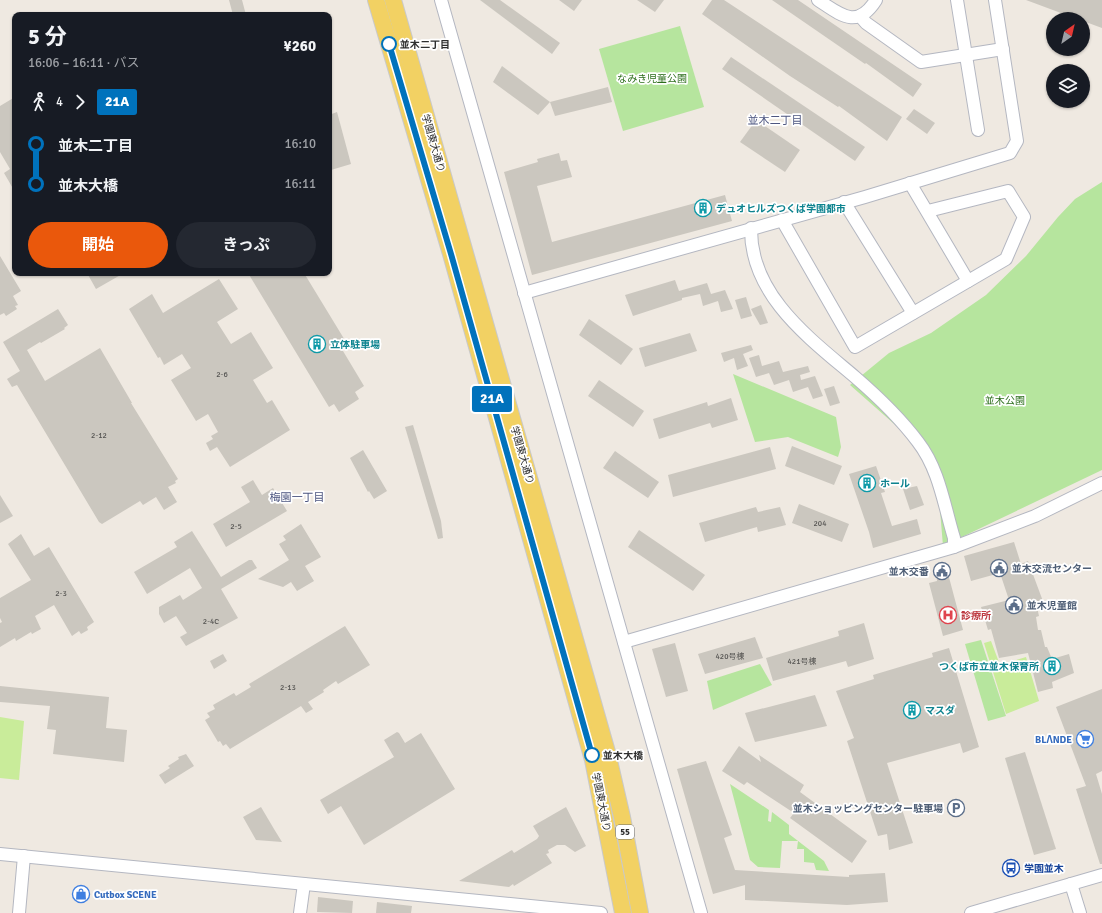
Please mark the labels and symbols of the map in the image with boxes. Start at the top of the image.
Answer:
north arrow [1046,12,1090,56]
marker: 並木二丁目 [381,36,397,52]
place label: 並木二丁目 [400,39,450,51]
park label: なみき児童公園 [617,73,687,85]
street label: 学園東大通り [419,113,447,174]
district label: 並木二丁目 [748,114,803,127]
building icon: デュオヒルズつくば学園都市 [693,198,713,218]
place label: デュオヒルズつくば学園都市 [716,203,846,215]
building icon: 立体駐車場 [307,334,327,354]
place label: 立体駐車場 [330,339,380,351]
house number: 2-6 [216,369,228,379]
line badge: 21A [469,386,515,412]
park label: 並木公園 [985,395,1025,407]
street label: 学園東大通り [508,425,536,486]
house number: 2-12 [91,430,107,440]
building icon: ホール [857,473,877,493]
place label: ホール [880,478,910,490]
district label: 梅園一丁目 [270,491,325,504]
house number: 204 [814,518,827,528]
house number: 2-5 [230,521,242,531]
public building icon: 並木交流センター [989,558,1009,578]
public building icon: 並木交番 [932,561,952,581]
place label: 並木交流センター [1012,563,1092,575]
place label: 並木交番 [889,566,929,578]
house number: 2-3 [55,588,67,598]
public building icon: 並木児童館 [1004,595,1024,615]
place label: 並木児童館 [1027,600,1077,612]
hospital icon: 診療所 [938,605,958,625]
place label: 診療所 [961,610,991,622]
house number: 2-4C [203,616,219,626]
house number: 420号棟 [716,651,744,661]
house number: 421号棟 [788,656,816,666]
building icon: つくば市立並木保育所 [1042,656,1062,676]
place label: つくば市立並木保育所 [939,661,1039,673]
house number: 2-13 [280,682,296,692]
building icon: マスダ [902,700,922,720]
place label: マスダ [925,705,955,717]
supermarket icon: BLΛNDE [1075,729,1095,749]
place label: BLΛNDE [1035,734,1072,746]
marker: 並木大橋 [584,747,600,763]
place label: 並木大橋 [603,750,643,762]
street label: 学園東大通り [589,772,613,833]
parking icon: 並木ショッピングセンター駐車場 [946,798,966,818]
place label: 並木ショッピングセンター駐車場 [793,803,943,815]
road number: 55 [616,825,634,839]
bus stop icon: 学園並木 [1001,858,1021,878]
place label: 学園並木 [1024,863,1064,875]
shop icon: Cutbox SCENE [71,884,91,904]
place label: Cutbox SCENE [94,889,157,901]

